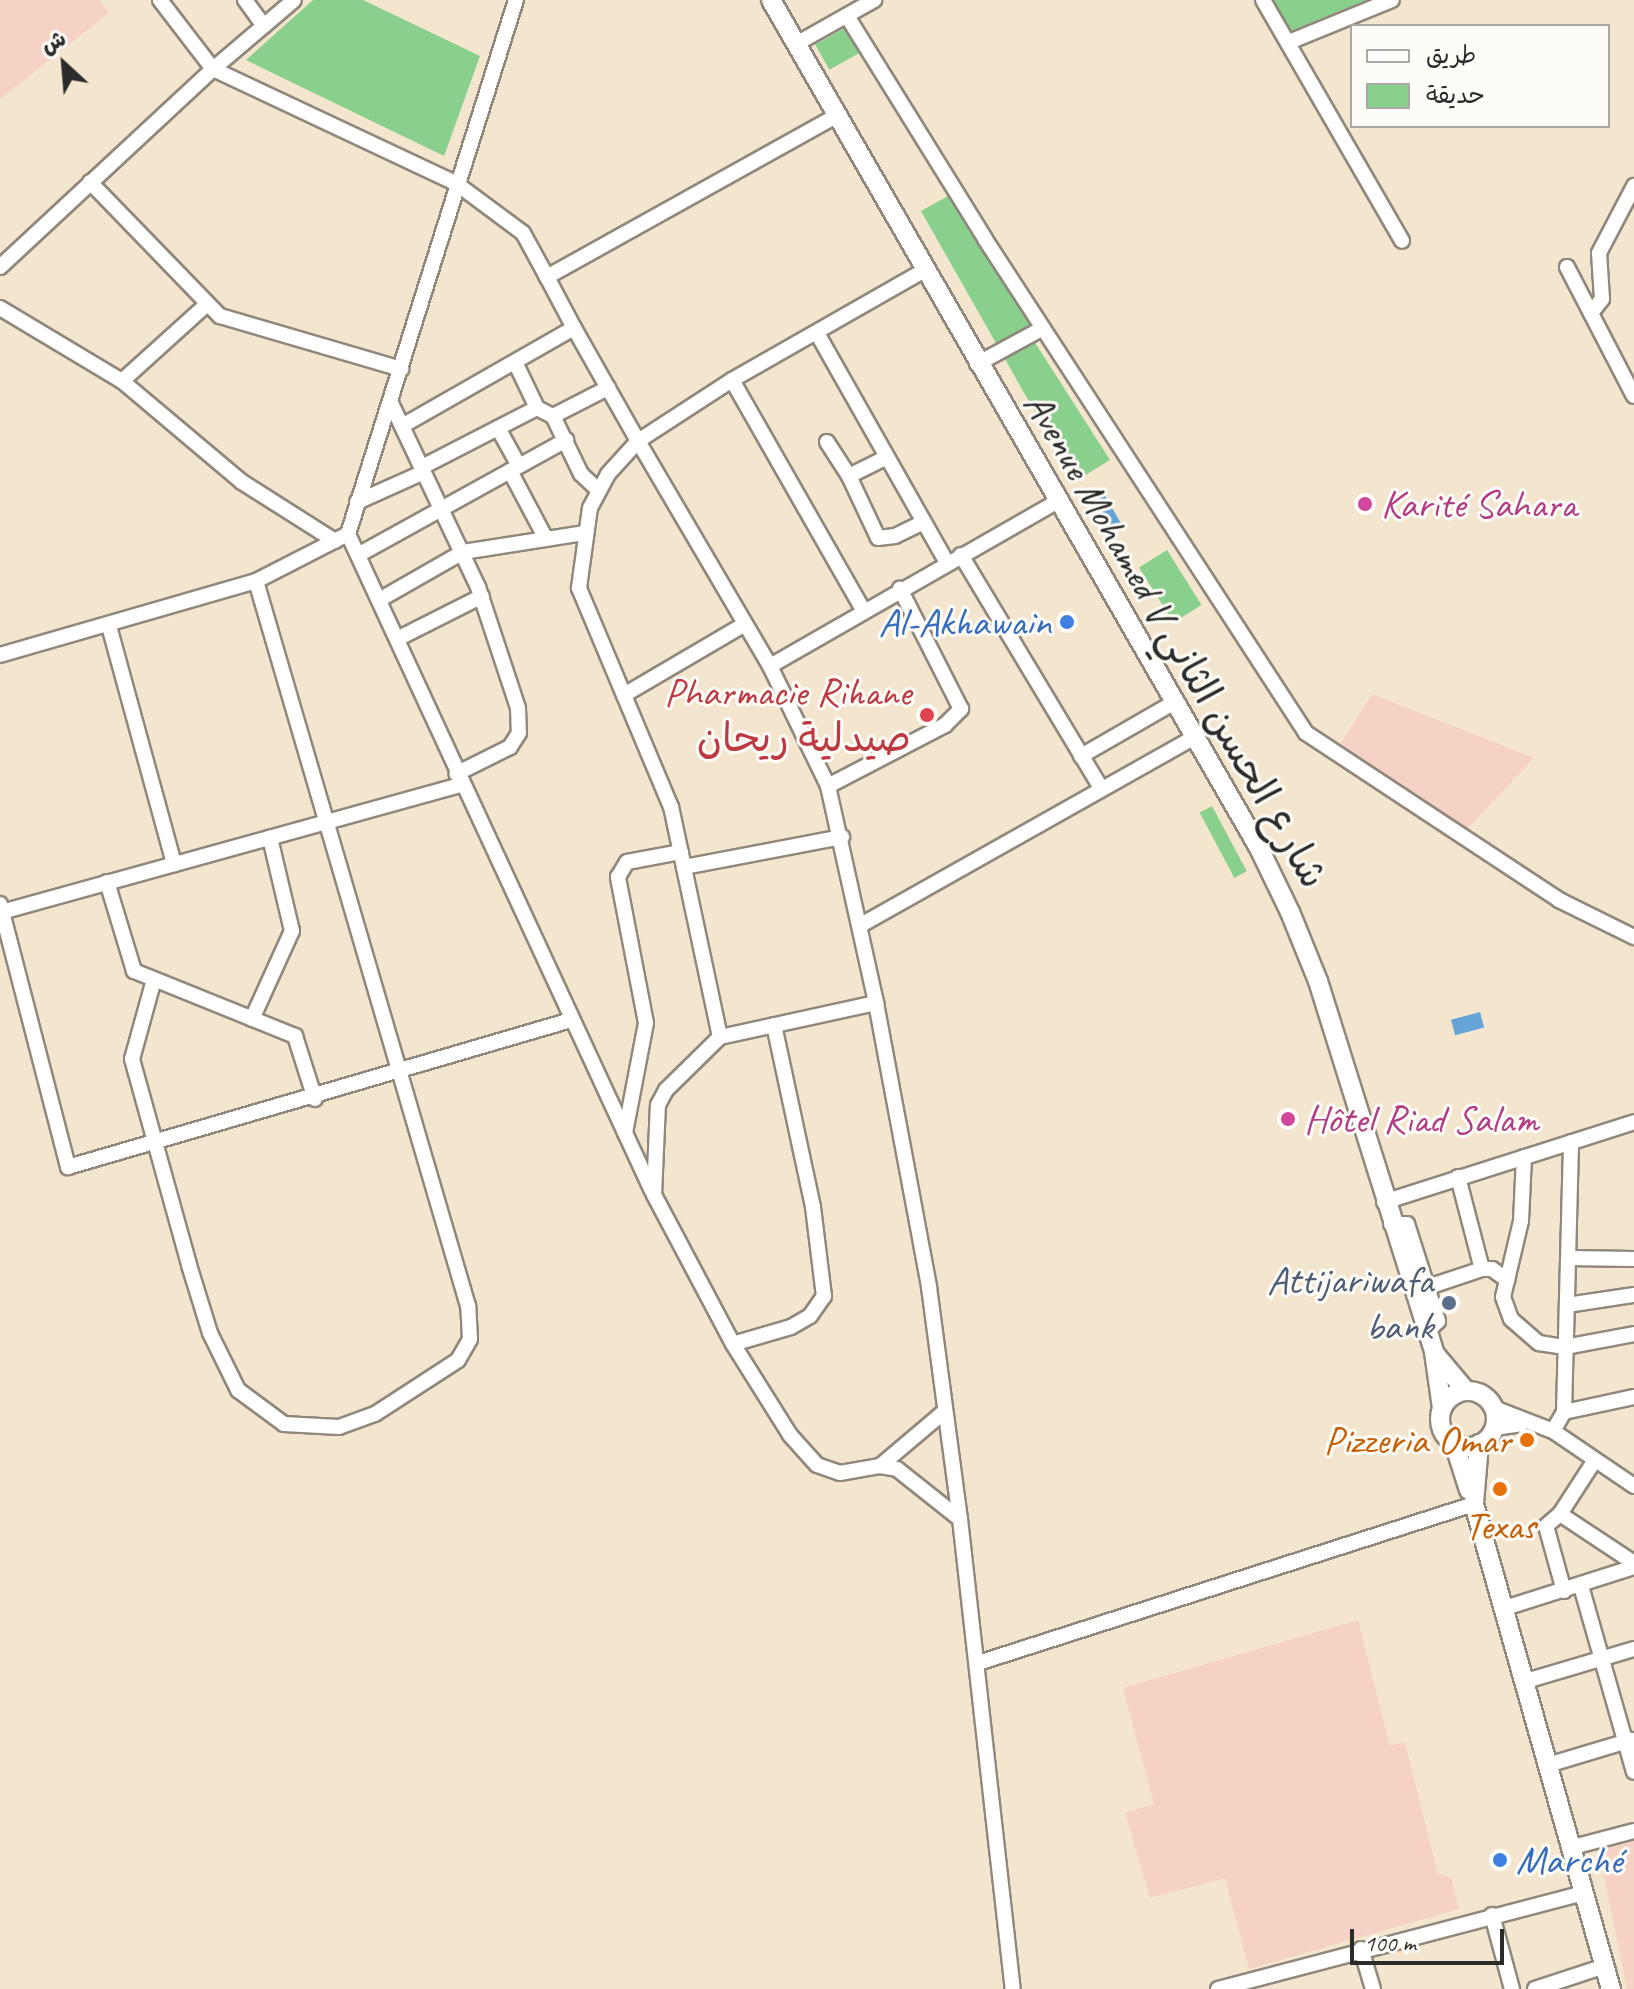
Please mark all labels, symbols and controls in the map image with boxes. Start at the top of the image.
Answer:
north arrow [24,24,104,104]
legend [1350,24,1610,128]
text: ش [36,25,70,60]
text: طريق [1426,40,1476,70]
text: حديقة [1426,80,1485,110]
street label: Avenue Mohamed V شارع الحسن الثاني [1013,382,1339,898]
place label: Karité Sahara [1381,480,1577,528]
marker: Karité Sahara [1356,495,1374,513]
place label: Al-Akhawain [879,598,1051,646]
marker: Al-Akhawain [1058,613,1076,631]
place label: Pharmacie Rihane صيدلية ريحان [664,668,911,762]
marker: Pharmacie Rihane صيدلية ريحان [918,706,936,724]
place label: Hôtel Riad Salam [1304,1095,1538,1143]
marker: Hôtel Riad Salam [1279,1110,1297,1128]
place label: Attijariwafa bank [1267,1256,1433,1350]
marker: Attijariwafa bank [1440,1294,1458,1312]
place label: Pizzeria Omar [1322,1416,1511,1464]
marker: Pizzeria Omar [1518,1431,1536,1449]
marker: Texas [1491,1480,1509,1498]
place label: Texas [1464,1502,1536,1550]
place label: Marché [1516,1836,1622,1884]
marker: Marché [1491,1851,1509,1869]
scale bar [1354,1913,1508,1963]
text: 100 m [1364,1928,1416,1958]

